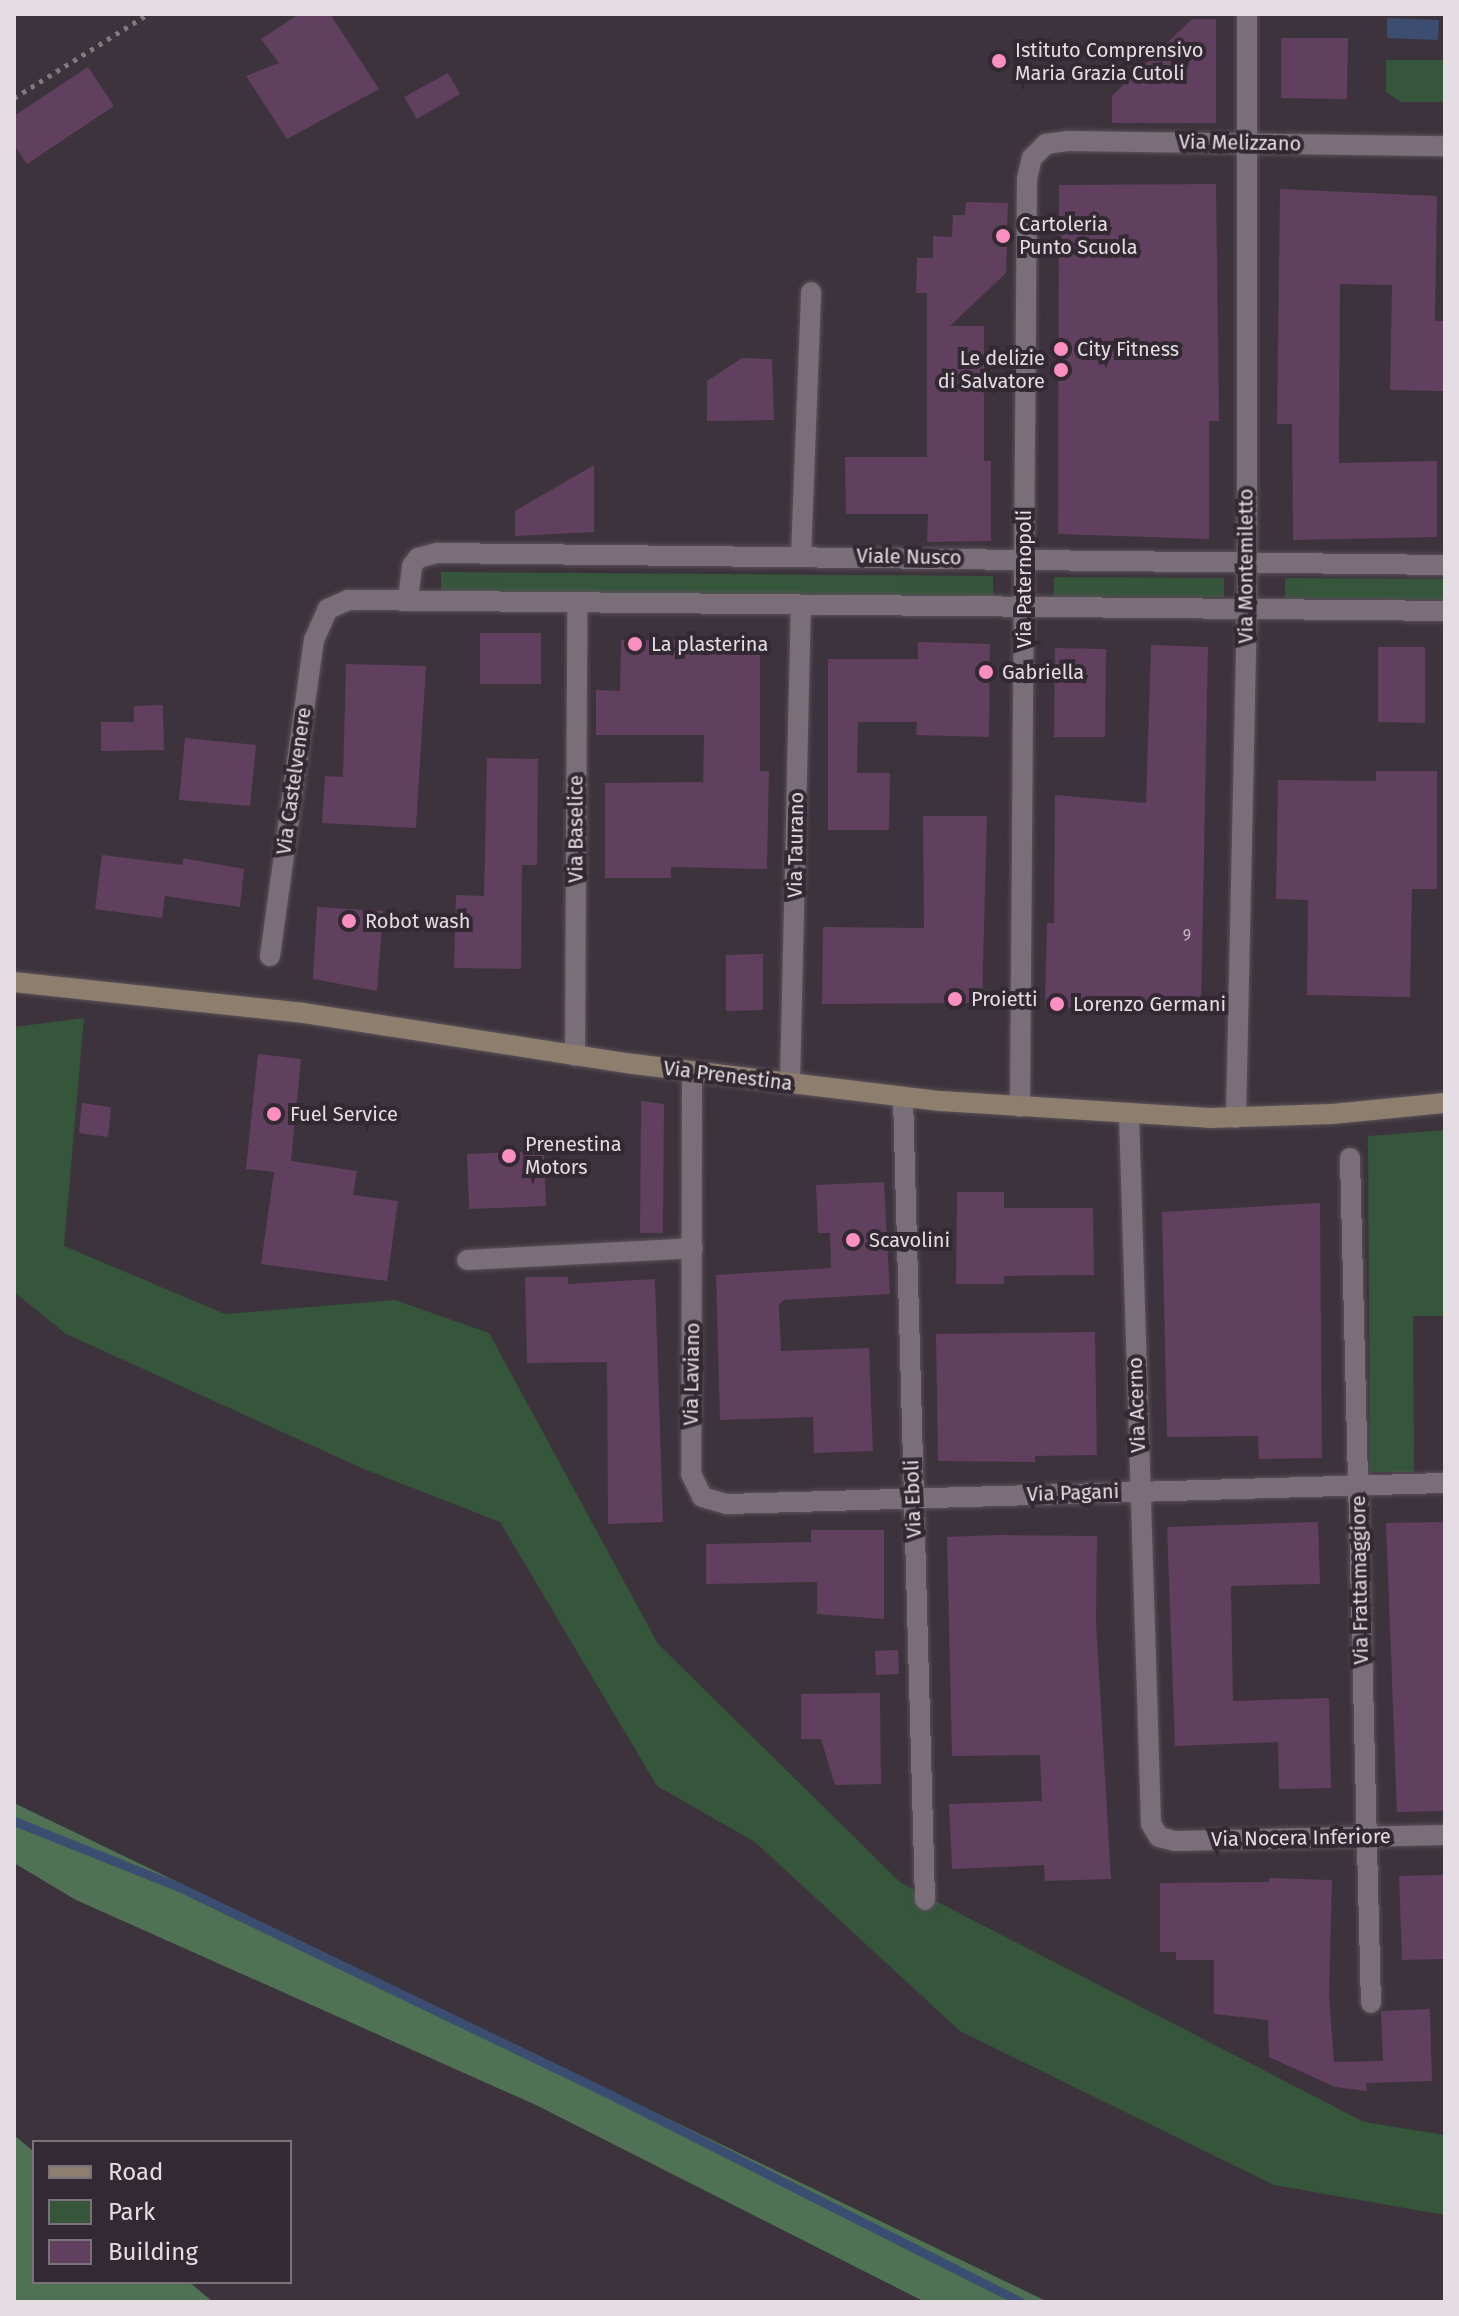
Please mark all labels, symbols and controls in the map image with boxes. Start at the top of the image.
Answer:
place label: Istituto Comprensivo Maria Grazia Cutoli [1015,38,1204,85]
marker: Istituto Comprensivo Maria Grazia Cutoli [990,52,1008,70]
street label: Via Melizzano [1179,130,1301,156]
place label: Cartoleria Punto Scuola [1019,212,1138,259]
marker: Cartoleria Punto Scuola [994,227,1012,245]
place label: City Fitness [1077,337,1179,361]
marker: City Fitness [1052,340,1070,358]
place label: Le delizie di Salvatore [938,346,1045,393]
marker: Le delizie di Salvatore [1052,361,1070,379]
street label: Via Montemiletto [1234,489,1258,643]
street label: Via Paternopoli [1012,510,1036,648]
street label: Viale Nusco [856,544,962,570]
place label: La plasterina [651,632,768,656]
marker: La plasterina [626,635,644,653]
place label: Gabriella [1002,660,1084,684]
marker: Gabriella [977,663,995,681]
street label: Via Castelvenere [272,706,316,856]
street label: Via Baselice [564,775,588,883]
street label: Via Taurano [783,792,809,898]
place label: Robot wash [365,909,470,933]
marker: Robot wash [340,912,358,930]
house number: 9 [1183,926,1191,946]
place label: Proietti [971,987,1038,1011]
marker: Proietti [946,990,964,1008]
place label: Lorenzo Germani [1073,992,1226,1016]
marker: Lorenzo Germani [1048,995,1066,1013]
street label: Via Prenestina [662,1056,794,1096]
place label: Fuel Service [290,1102,398,1126]
marker: Fuel Service [265,1105,283,1123]
place label: Prenestina Motors [525,1132,622,1179]
marker: Prenestina Motors [500,1147,518,1165]
place label: Scavolini [869,1228,950,1252]
marker: Scavolini [844,1231,862,1249]
street label: Via Laviano [679,1322,705,1426]
street label: Via Acerno [1123,1357,1151,1453]
street label: Via Eboli [900,1459,926,1539]
street label: Via Pagani [1026,1479,1120,1507]
street label: Via Frattamaggiore [1347,1495,1373,1665]
street label: Via Nocera Inferiore [1211,1824,1391,1852]
legend [32,2140,292,2284]
text: Road [108,2158,163,2186]
text: Park [108,2198,155,2226]
text: Building [108,2238,198,2266]

